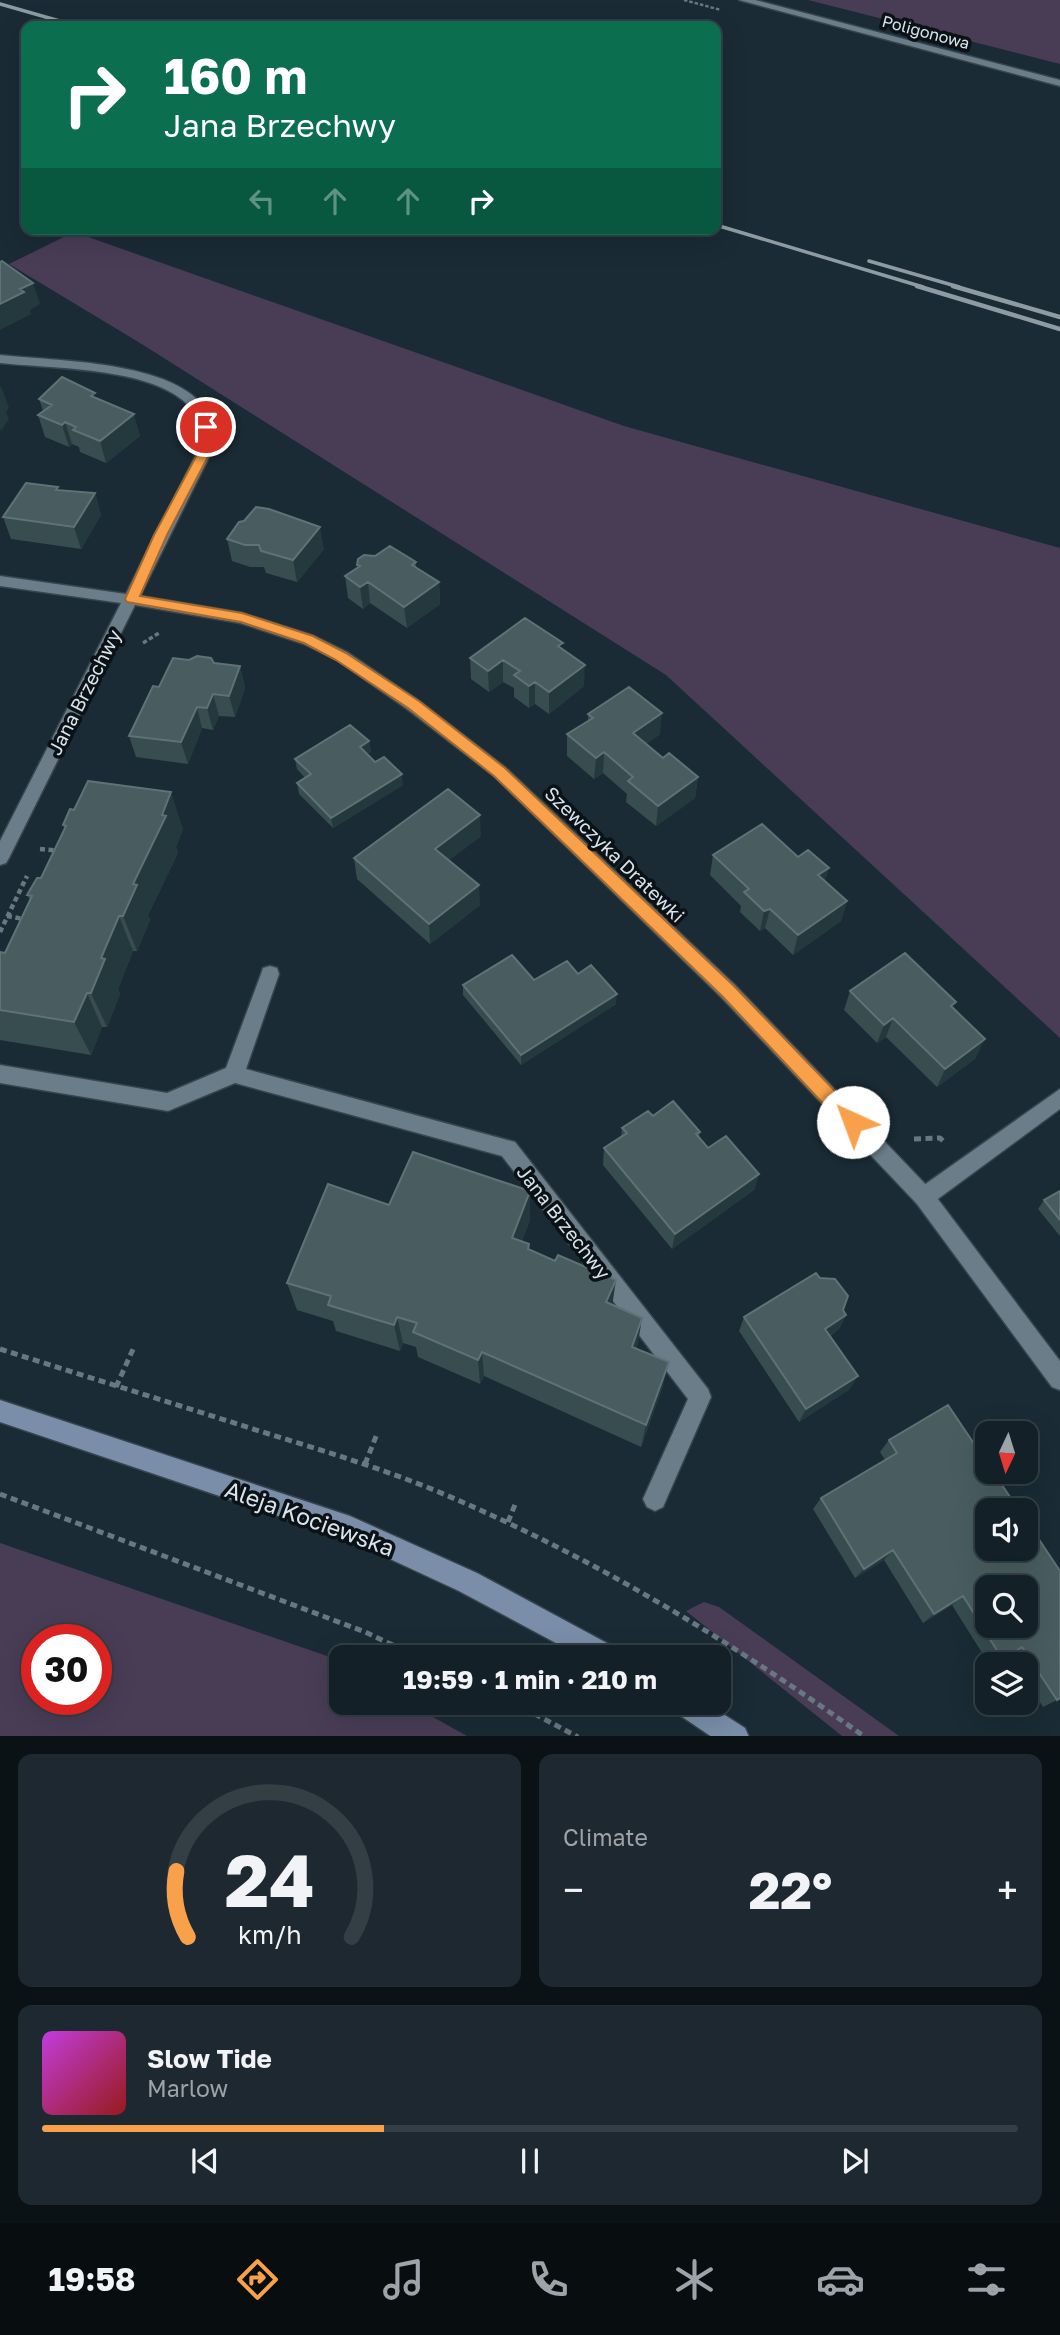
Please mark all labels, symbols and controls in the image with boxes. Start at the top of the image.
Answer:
street label: Poligonowa [880,11,972,53]
text: 160 m [164,46,307,105]
icon: right [49,49,140,140]
text: Jana Brzechwy [164,106,396,144]
icon: left [243,182,281,220]
icon: ahead [316,182,354,220]
icon: ahead [389,182,427,220]
icon: right [462,182,500,220]
pin [176,397,236,457]
icon: arrive [187,408,225,446]
street label: Jana Brzechwy [42,625,126,759]
street label: Szewczyka Dratewki [540,781,690,927]
position arrow [816,1085,890,1159]
street label: Jana Brzechwy [513,1161,616,1284]
north arrow [975,1421,1038,1484]
map controls [975,1421,1038,1715]
street label: Aleja Kociewska [222,1474,398,1562]
button: sound [975,1498,1038,1561]
button: search [975,1575,1038,1638]
speed limit sign: 30 [21,1624,112,1715]
button: layers [975,1652,1038,1715]
text: 19:59 · 1 min · 210 m [403,1664,657,1695]
text: Climate [563,1823,648,1851]
text: 24 [225,1836,314,1923]
text: 22° [749,1858,832,1920]
text: − [563,1867,584,1912]
text: + [997,1867,1018,1912]
text: km/h [238,1918,301,1949]
text: Slow Tide [147,2043,272,2074]
text: Marlow [147,2074,228,2102]
icon: previous [186,2142,224,2180]
icon: pause [511,2142,549,2180]
icon: next [836,2142,874,2180]
icon: directions [233,2255,282,2304]
icon: music [379,2255,428,2304]
icon: phone [524,2255,573,2304]
icon: climate [670,2255,719,2304]
icon: car [816,2255,865,2304]
icon: filters [962,2255,1011,2304]
text: 19:58 [48,2260,136,2298]

